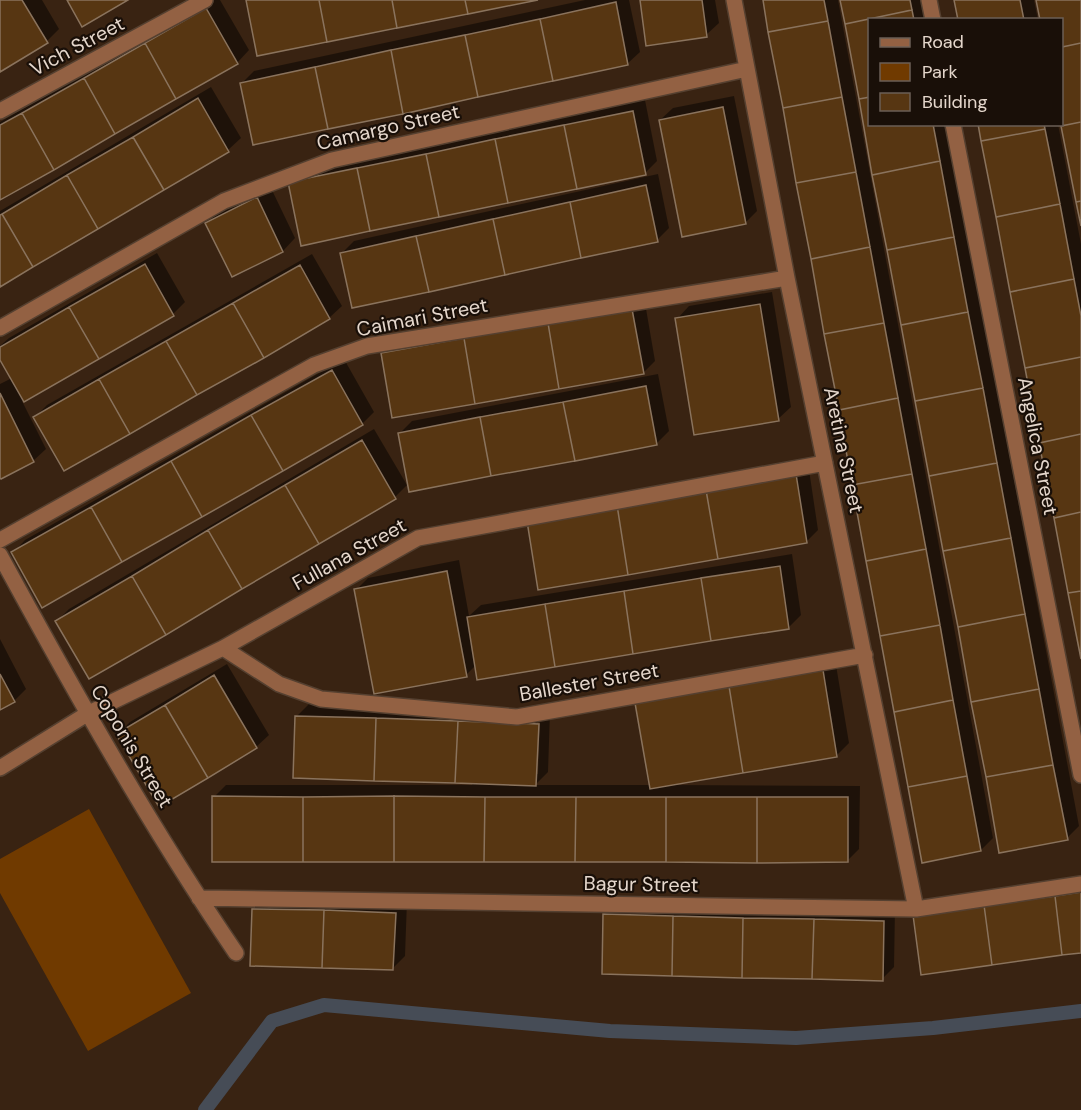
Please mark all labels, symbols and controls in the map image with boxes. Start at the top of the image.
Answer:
street label: Vich Street [25,10,129,82]
legend [868,18,1063,126]
text: Road [922,30,964,54]
text: Park [922,60,958,84]
text: Building [922,90,987,114]
street label: Camargo Street [314,98,462,156]
street label: Caimari Street [354,292,490,342]
street label: Angelica Street [1012,375,1064,518]
street label: Aretina Street [818,385,870,516]
street label: Fullana Street [287,512,411,596]
street label: Ballester Street [517,657,661,707]
street label: Coponis Street [85,680,179,812]
street label: Bagur Street [583,870,699,898]

